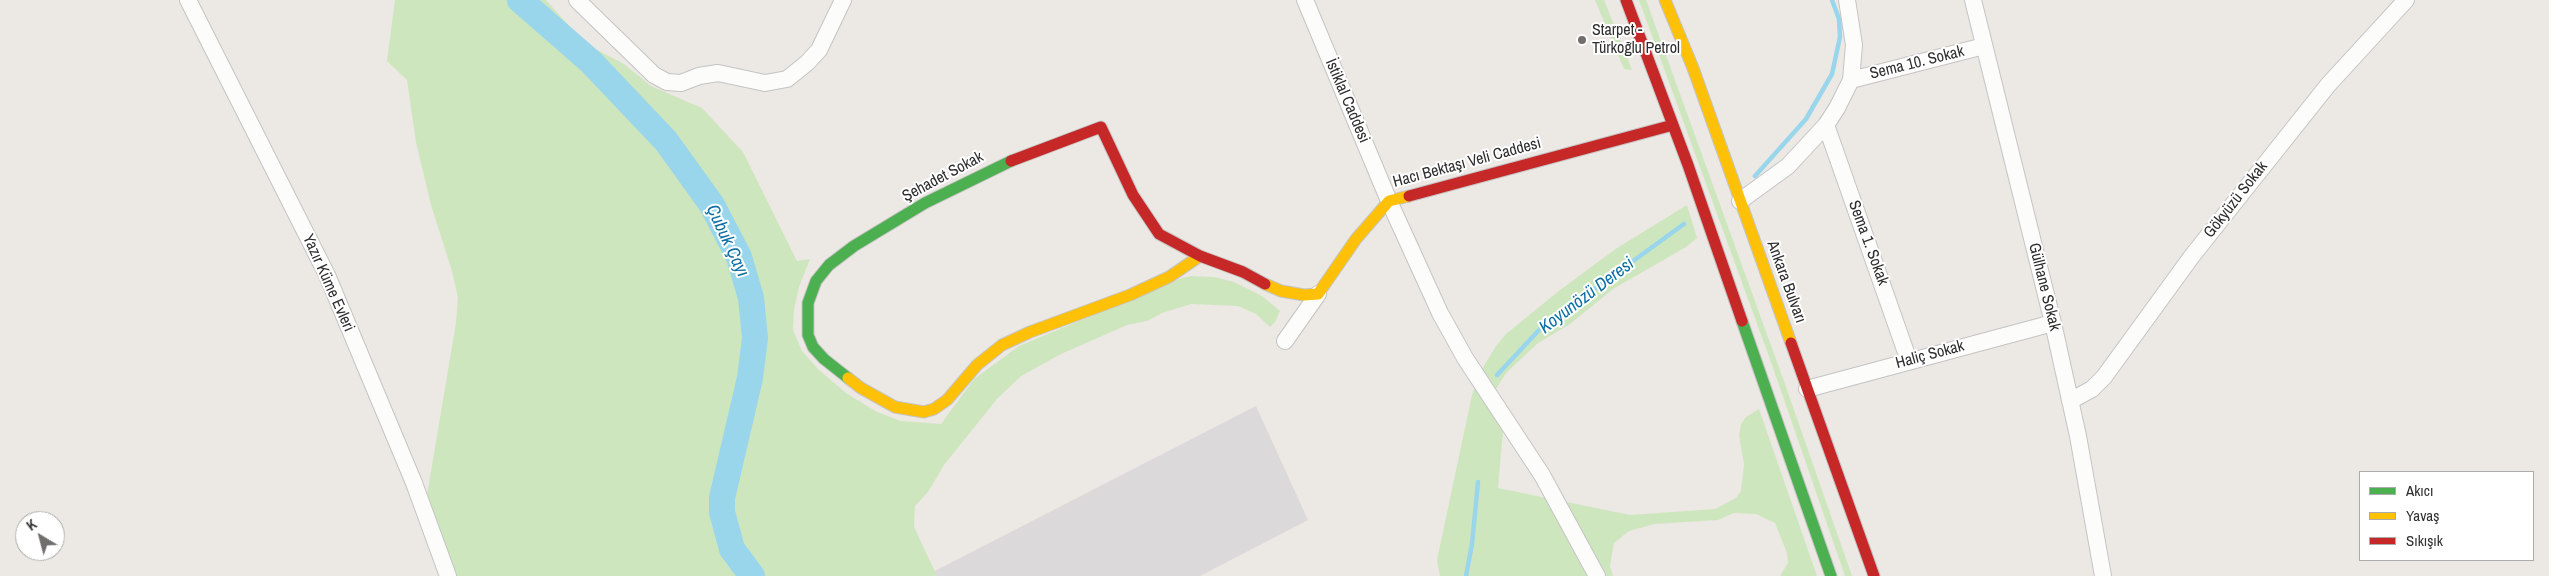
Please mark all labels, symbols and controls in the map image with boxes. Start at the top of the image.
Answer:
place label: Starpet - Türkoğlu Petrol [1592,21,1680,59]
marker: Starpet - Türkoğlu Petrol [1576,34,1588,46]
street label: Sema 10. Sokak [1868,42,1966,84]
street label: İstiklal Caddesi [1321,56,1373,146]
street label: Hacı Bektaşı Veli Caddesi [1391,134,1543,192]
street label: Şehadet Sokak [899,148,987,206]
street label: Gökyüzü Sokak [2200,158,2272,242]
street label: Sema 1. Sokak [1844,198,1892,288]
water label: Çubuk Çayı [701,201,753,281]
street label: Yazır Küme Evleri [298,231,358,335]
street label: Ankara Bulvarı [1762,238,1810,326]
street label: Gülhane Sokak [2024,241,2064,333]
water label: Koyunözü Deresi [1535,253,1639,339]
street label: Haliç Sokak [1894,337,1966,373]
legend [2359,471,2534,561]
text: Akıcı [2406,480,2433,501]
text: Yavaş [2406,505,2439,526]
north arrow [15,511,65,561]
text: K [23,515,40,535]
text: Sıkışık [2406,530,2443,551]

